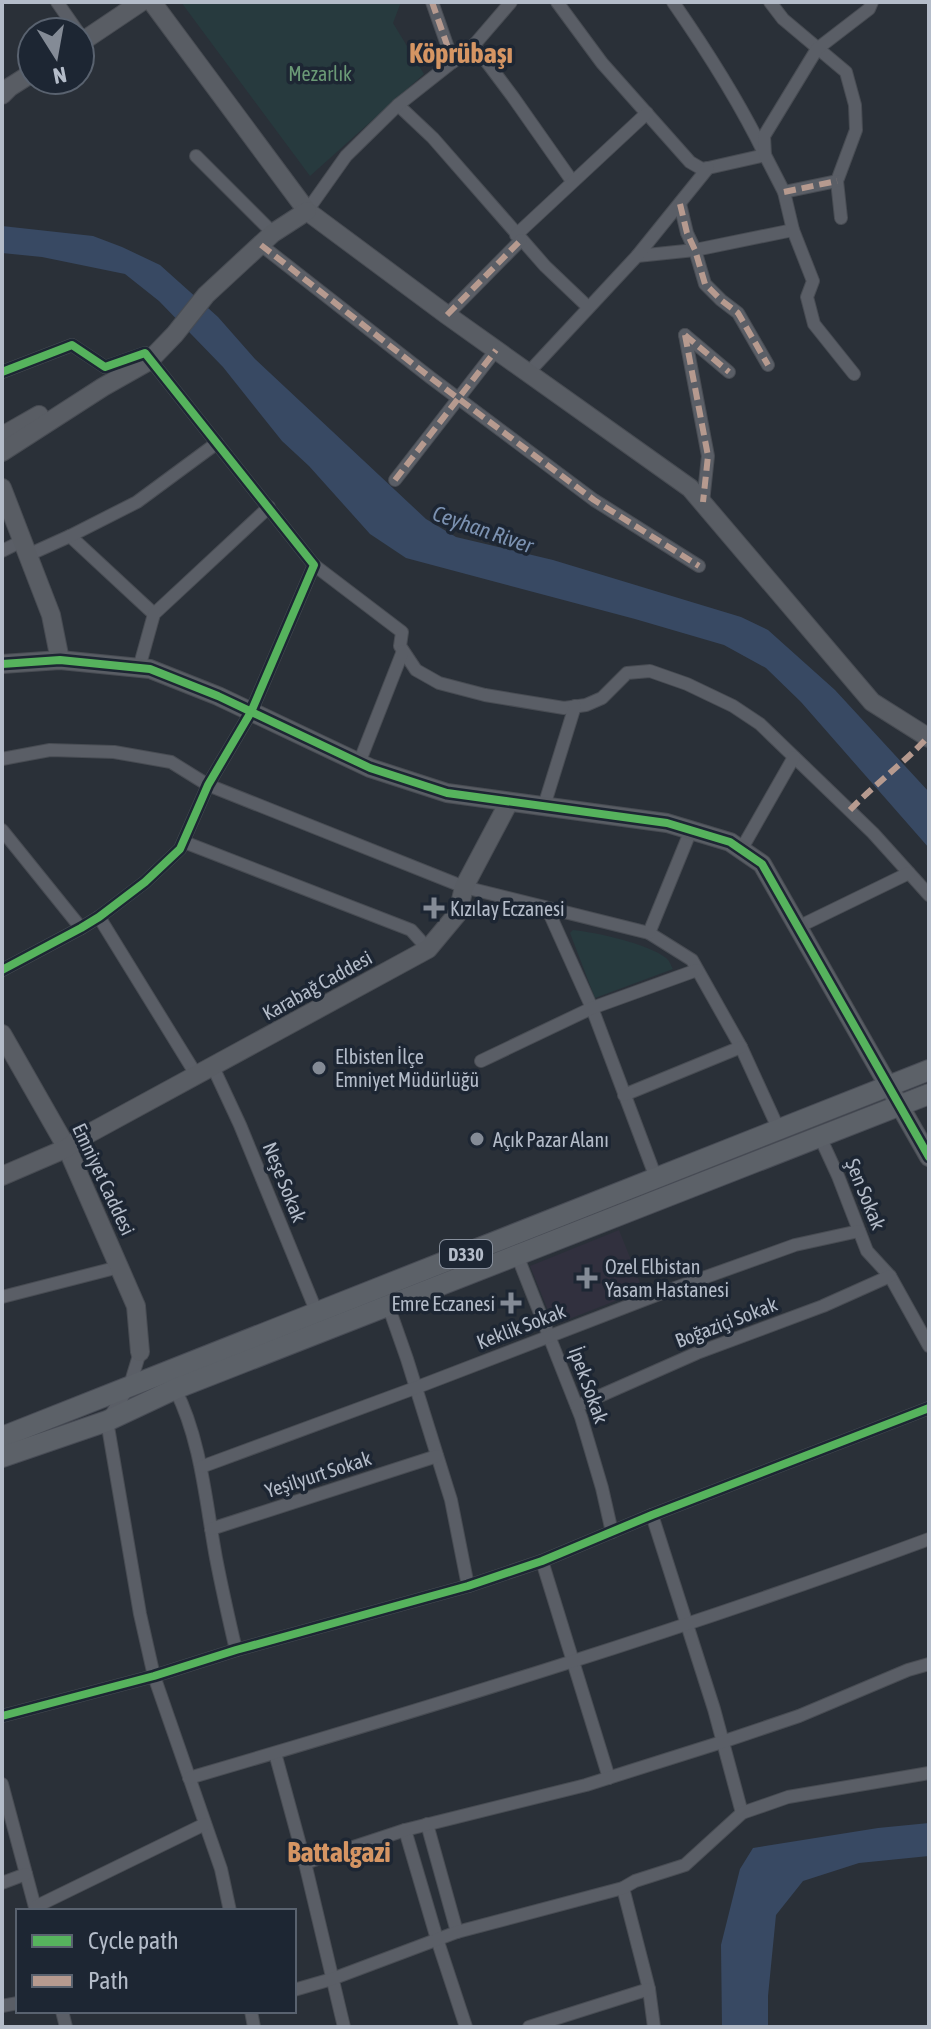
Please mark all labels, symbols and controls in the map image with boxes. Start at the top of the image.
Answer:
north arrow [16,16,96,96]
district label: Köprübaşı [409,37,513,69]
text: N [51,62,69,90]
park label: Mezarlık [288,62,352,85]
water label: Ceyhan River [429,500,538,559]
place label: Kızılay Eczanesi [450,897,565,920]
marker: Kızılay Eczanesi [425,899,443,917]
street label: Karabağ Caddesi [258,945,376,1025]
place label: Elbisten İlçe Emniyet Müdürlüğü [335,1045,479,1091]
marker: Elbisten İlçe Emniyet Müdürlüğü [310,1059,328,1077]
street label: Emniyet Caddesi [68,1119,140,1239]
place label: Açık Pazar Alanı [493,1128,609,1151]
marker: Açık Pazar Alanı [468,1130,486,1148]
street label: Neşe Sokak [259,1139,312,1226]
street label: Şen Sokak [841,1155,891,1233]
road number: D330 [440,1240,492,1268]
place label: Ozel Elbistan Yasam Hastanesi [605,1255,729,1301]
marker: Ozel Elbistan Yasam Hastanesi [576,1267,598,1289]
place label: Emre Eczanesi [392,1292,495,1315]
street label: Boğaziçi Sokak [672,1292,781,1352]
marker: Emre Eczanesi [502,1294,520,1312]
street label: Keklik Sokak [473,1298,569,1353]
street label: İpek Sokak [565,1344,614,1427]
street label: Yeşilyurt Sokak [262,1446,374,1502]
district label: Battalgazi [287,1836,391,1868]
legend [16,1909,296,2013]
text: Cycle path [88,1927,179,1954]
text: Path [88,1967,129,1994]

